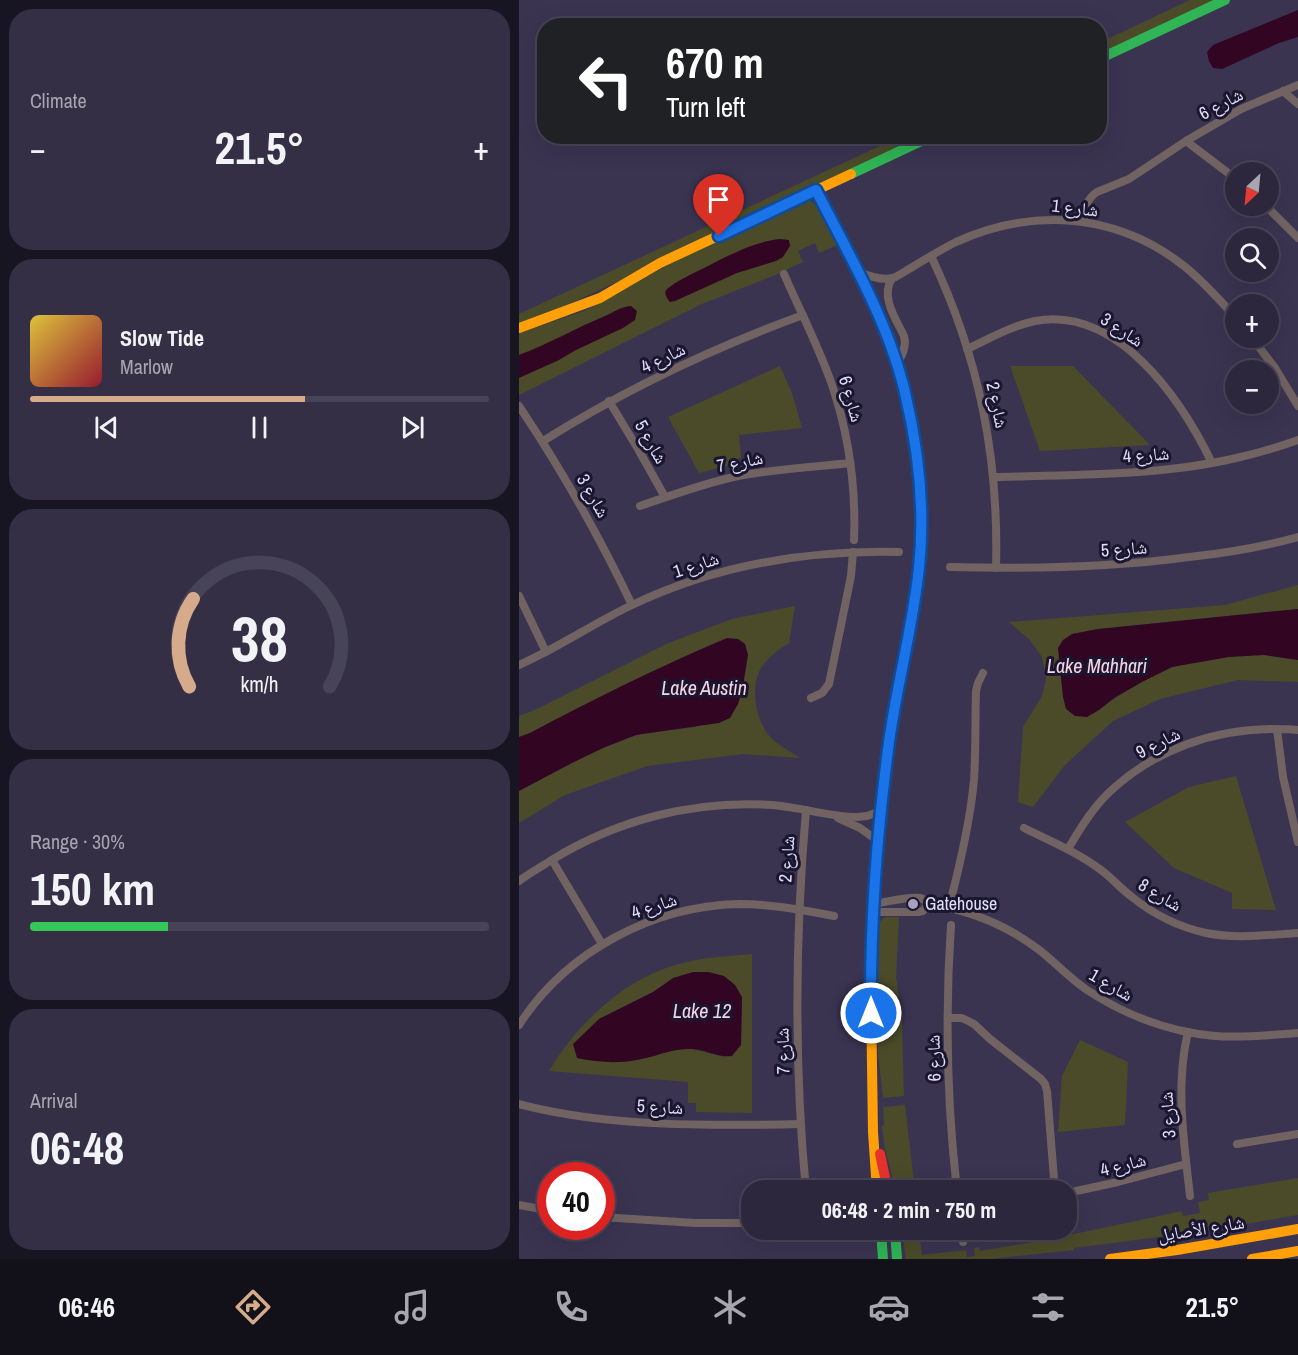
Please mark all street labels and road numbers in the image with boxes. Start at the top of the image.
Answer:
street label: شارع 6 [1194,82,1247,126]
street label: شارع 1 [1051,193,1100,222]
street label: شارع 3 [1096,306,1149,353]
street label: شارع 4 [636,336,689,379]
street label: شارع 6 [833,373,870,425]
street label: شارع 2 [980,380,1015,430]
street label: شارع 5 [629,415,674,468]
street label: شارع 4 [1122,440,1170,469]
street label: شارع 7 [715,445,765,478]
street label: شارع 3 [571,469,616,522]
street label: شارع 5 [1100,534,1148,563]
street label: شارع 1 [670,545,722,584]
street label: شارع 9 [1131,721,1184,764]
street label: شارع 2 [772,835,801,883]
street label: شارع 8 [1134,872,1187,917]
street label: شارع 4 [628,886,680,925]
street label: شارع 1 [1085,962,1138,1007]
street label: شارع 7 [770,1028,795,1074]
street label: شارع 6 [921,1035,946,1081]
street label: شارع 3 [1153,1091,1182,1139]
street label: شارع 5 [636,1093,684,1120]
street label: شارع 4 [1097,1147,1148,1182]
street label: شارع الأصايل [1156,1209,1246,1248]

